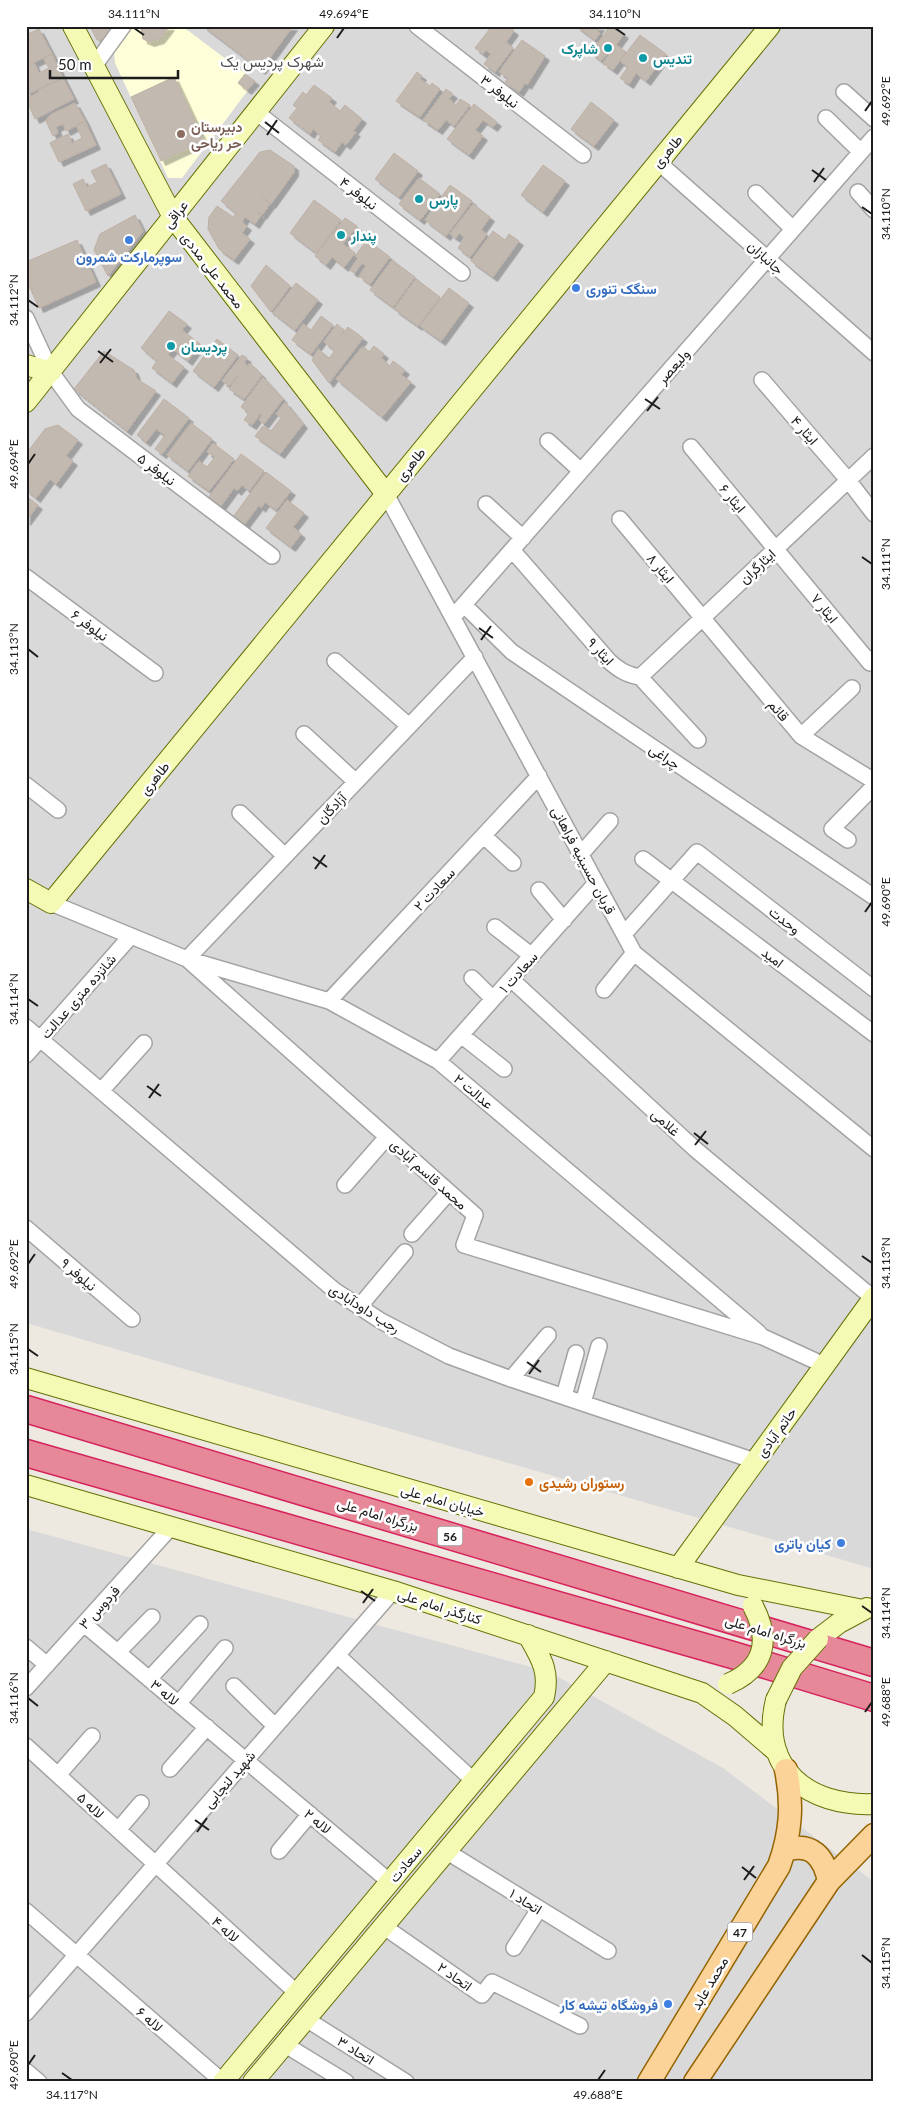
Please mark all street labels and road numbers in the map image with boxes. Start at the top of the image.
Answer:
street label: نیلوفر ۳ [477,71,523,112]
street label: طاهری [648,131,686,172]
street label: نیلوفر ۴ [336,173,381,214]
street label: عراقی [159,197,192,232]
street label: محمد علی مددی [177,229,248,312]
street label: جانبازان [744,237,787,278]
street label: ولیعصر [653,345,694,388]
street label: ایثار ۴ [787,412,822,449]
street label: طاهری [392,444,429,485]
street label: نیلوفر ۵ [134,449,179,490]
street label: ایثار ۶ [715,480,750,516]
street label: ایثارگران [735,545,779,588]
street label: ایثار ۸ [643,550,678,587]
street label: ایثار ۷ [807,590,842,627]
street label: نیلوفر ۶ [68,606,112,645]
street label: ایثار ۹ [583,634,618,669]
street label: قائم [764,696,793,725]
street label: چراغی [645,740,684,774]
street label: طاهری [136,758,173,799]
street label: آزادگان [312,788,352,828]
street label: قربان حسینیه فراهانی [547,803,620,917]
street label: سعادت ۲ [410,864,458,914]
street label: وحدت [765,902,804,938]
street label: امید [759,943,787,971]
street label: سعادت ۱ [495,948,541,996]
street label: شانزده متری عدالت [37,950,120,1042]
street label: عدالت ۲ [451,1070,497,1112]
street label: غلامی [648,1105,684,1140]
street label: محمد قاسم آبادی [387,1135,471,1214]
street label: نیلوفر ۹ [57,1254,100,1295]
street label: رجب داودآبادی [326,1280,404,1337]
street label: حاتم آبادی [752,1404,801,1461]
street label: خیابان امام علی [399,1480,487,1521]
street label: بزرگراه امام علی [335,1494,421,1535]
road number: 56 [438,1526,462,1545]
street label: فردوس ۳ [75,1582,124,1633]
street label: کنارگذر امام علی [396,1584,484,1629]
street label: بزرگراه امام علی [723,1611,809,1652]
street label: لاله ۳ [147,1675,183,1709]
street label: شهید لنجابی [199,1747,259,1812]
street label: لاله ۵ [74,1788,108,1822]
street label: لاله ۲ [301,1805,335,1837]
street label: سعادت [385,1843,425,1885]
street label: اتحاد ۱ [507,1884,545,1918]
street label: لاله ۴ [209,1912,243,1946]
road number: 47 [728,1922,752,1941]
street label: محمد عابد [687,1954,732,2013]
street label: اتحاد ۲ [434,1958,476,1994]
street label: لاله ۶ [133,2003,167,2035]
street label: اتحاد ۳ [334,2032,378,2068]

